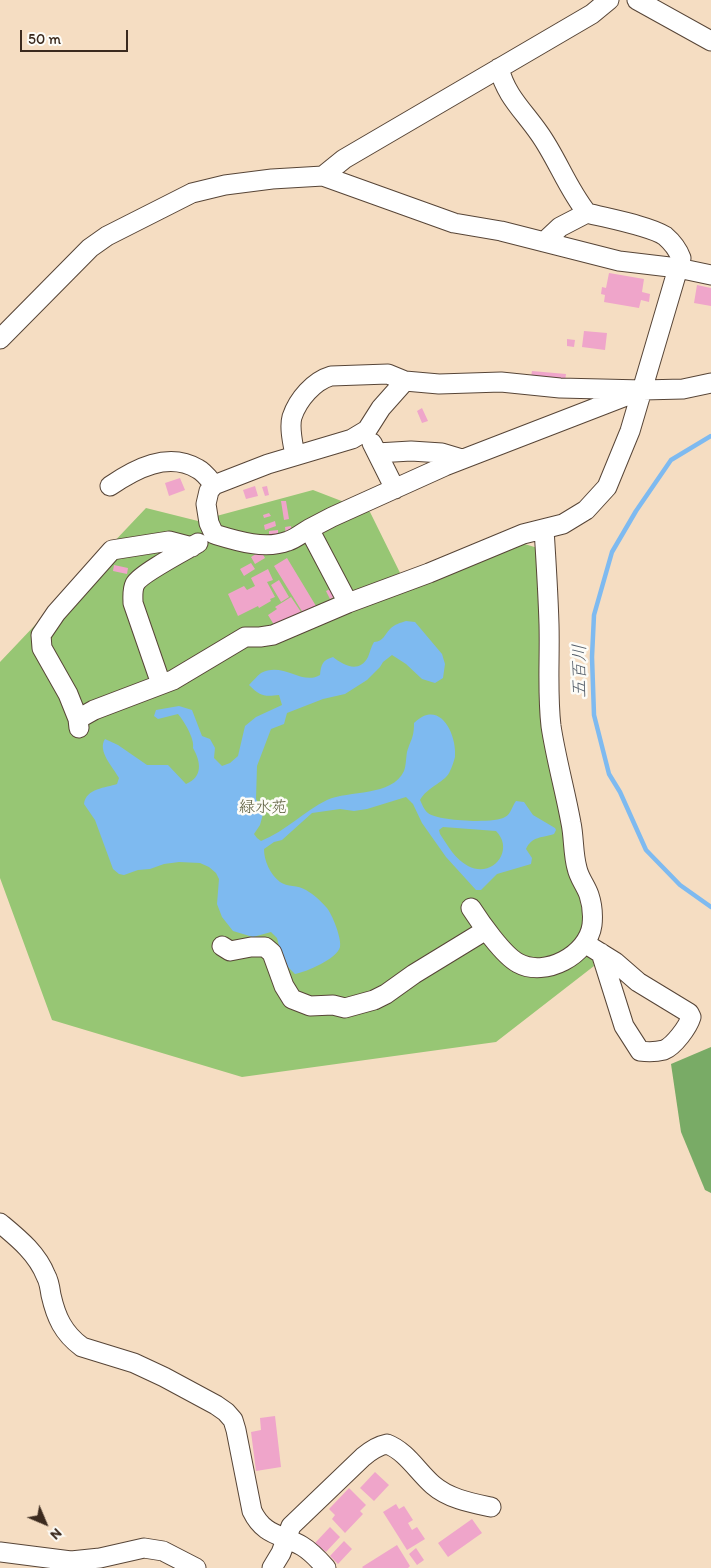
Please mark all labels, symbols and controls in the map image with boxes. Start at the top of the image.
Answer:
scale bar [22,20,130,52]
text: 50 m [28,30,61,48]
water label: 五百川 [569,644,591,698]
park label: 緑水苑 [239,798,287,818]
north arrow [20,1498,70,1548]
text: N [47,1525,65,1543]

